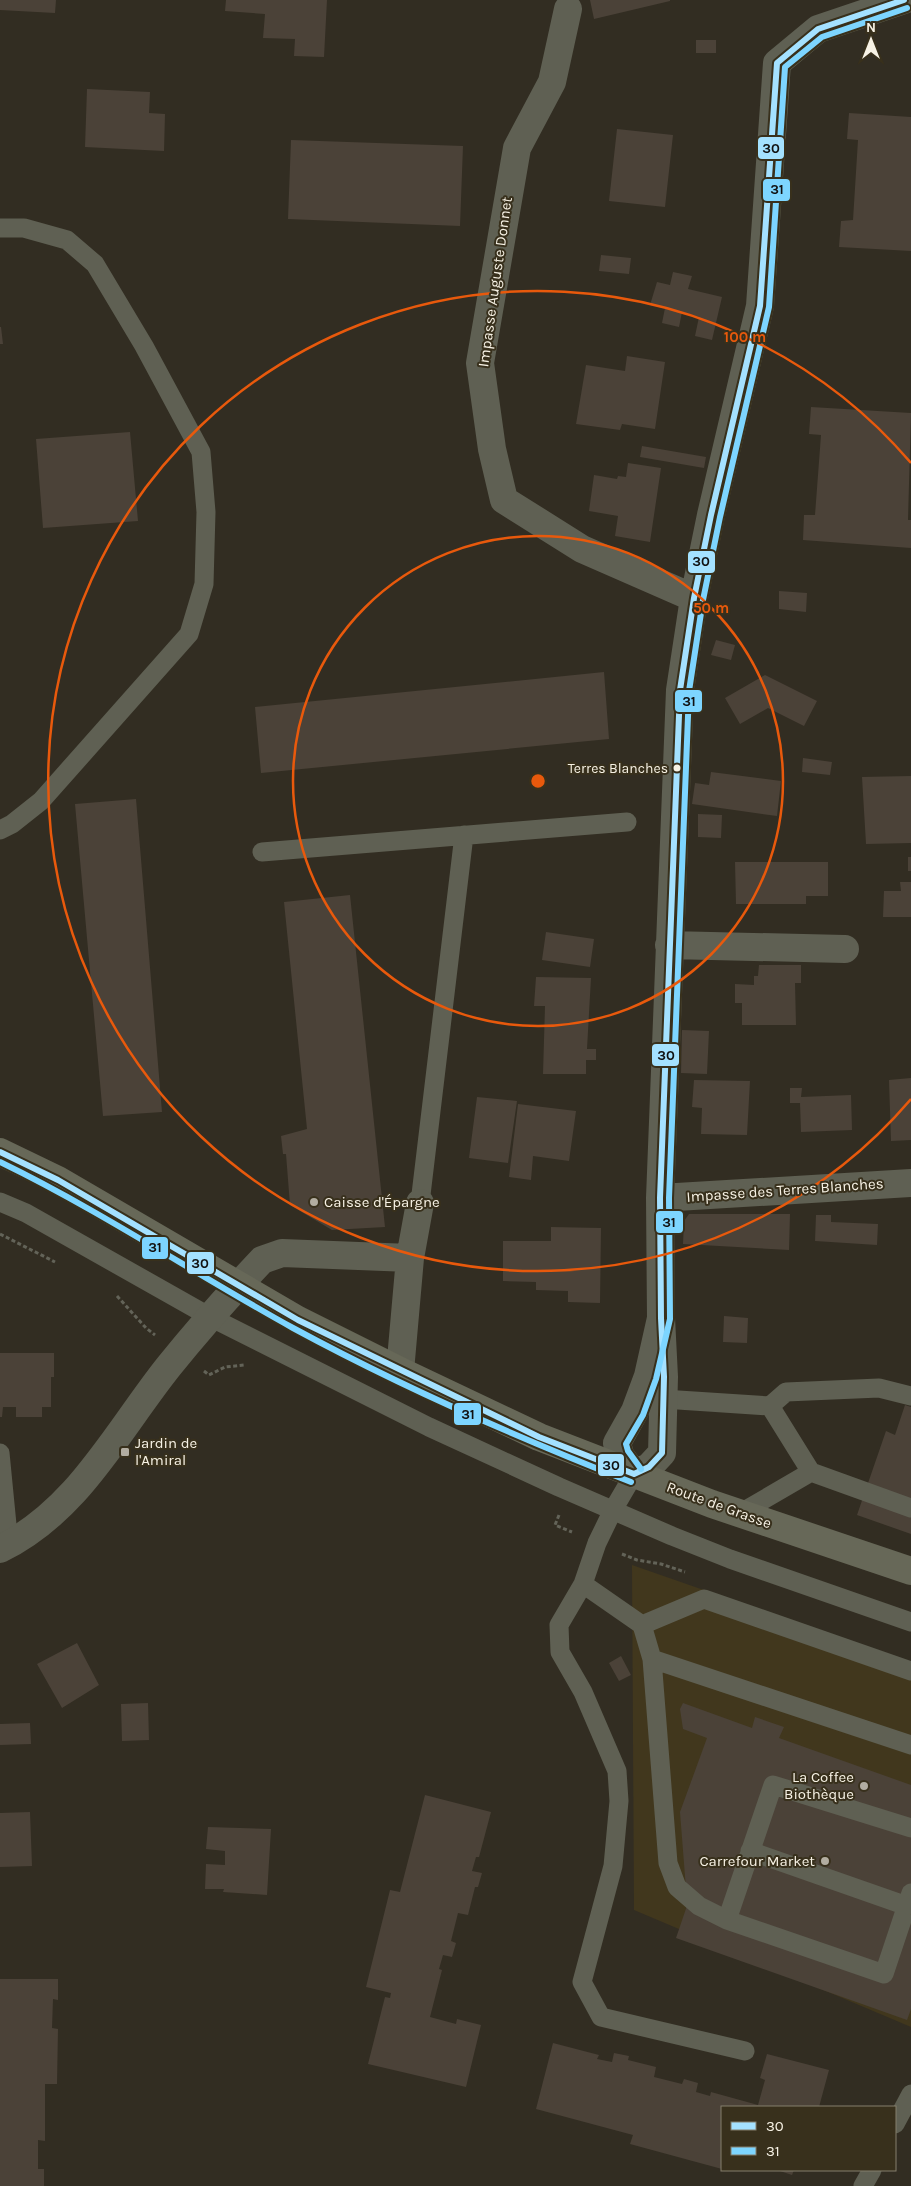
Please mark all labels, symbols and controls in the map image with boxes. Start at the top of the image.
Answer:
north arrow [846,15,896,65]
text: N [866,19,876,36]
line badge: 30 [757,136,785,160]
text: 30 [762,140,780,157]
line badge: 31 [762,178,791,202]
text: 31 [770,181,784,198]
street label: Impasse Auguste Donnet [474,195,516,368]
text: 100 m [724,328,766,346]
line badge: 30 [687,550,716,574]
text: 30 [692,553,710,570]
text: 50 m [693,599,729,617]
line badge: 31 [674,689,703,713]
text: 31 [682,693,696,710]
place label: Terres Blanches [568,760,668,777]
marker: Terres Blanches [672,763,682,773]
centre of rings [529,772,547,790]
line badge: 30 [651,1043,680,1067]
text: 30 [657,1047,675,1064]
street label: Impasse des Terres Blanches [686,1174,884,1206]
place label: Caisse d'Épargne [324,1193,440,1211]
marker: Caisse d'Épargne [308,1196,320,1208]
line badge: 31 [655,1210,684,1234]
text: 31 [662,1214,676,1231]
line badge: 31 [141,1236,169,1260]
text: 31 [148,1239,162,1256]
line badge: 30 [186,1251,215,1275]
text: 30 [191,1255,209,1272]
line badge: 31 [453,1402,482,1426]
text: 31 [461,1406,475,1423]
place label: Jardin de l'Amiral [135,1434,197,1469]
marker: Jardin de l'Amiral [119,1446,131,1458]
line badge: 30 [597,1453,625,1477]
text: 30 [602,1457,620,1474]
street label: Route de Grasse [664,1478,774,1532]
place label: La Coffee Biothèque [784,1768,854,1803]
marker: La Coffee Biothèque [858,1780,870,1792]
place label: Carrefour Market [699,1852,815,1870]
marker: Carrefour Market [819,1855,831,1867]
legend [721,2106,896,2171]
text: 30 [766,2117,784,2135]
text: 31 [766,2142,780,2160]

